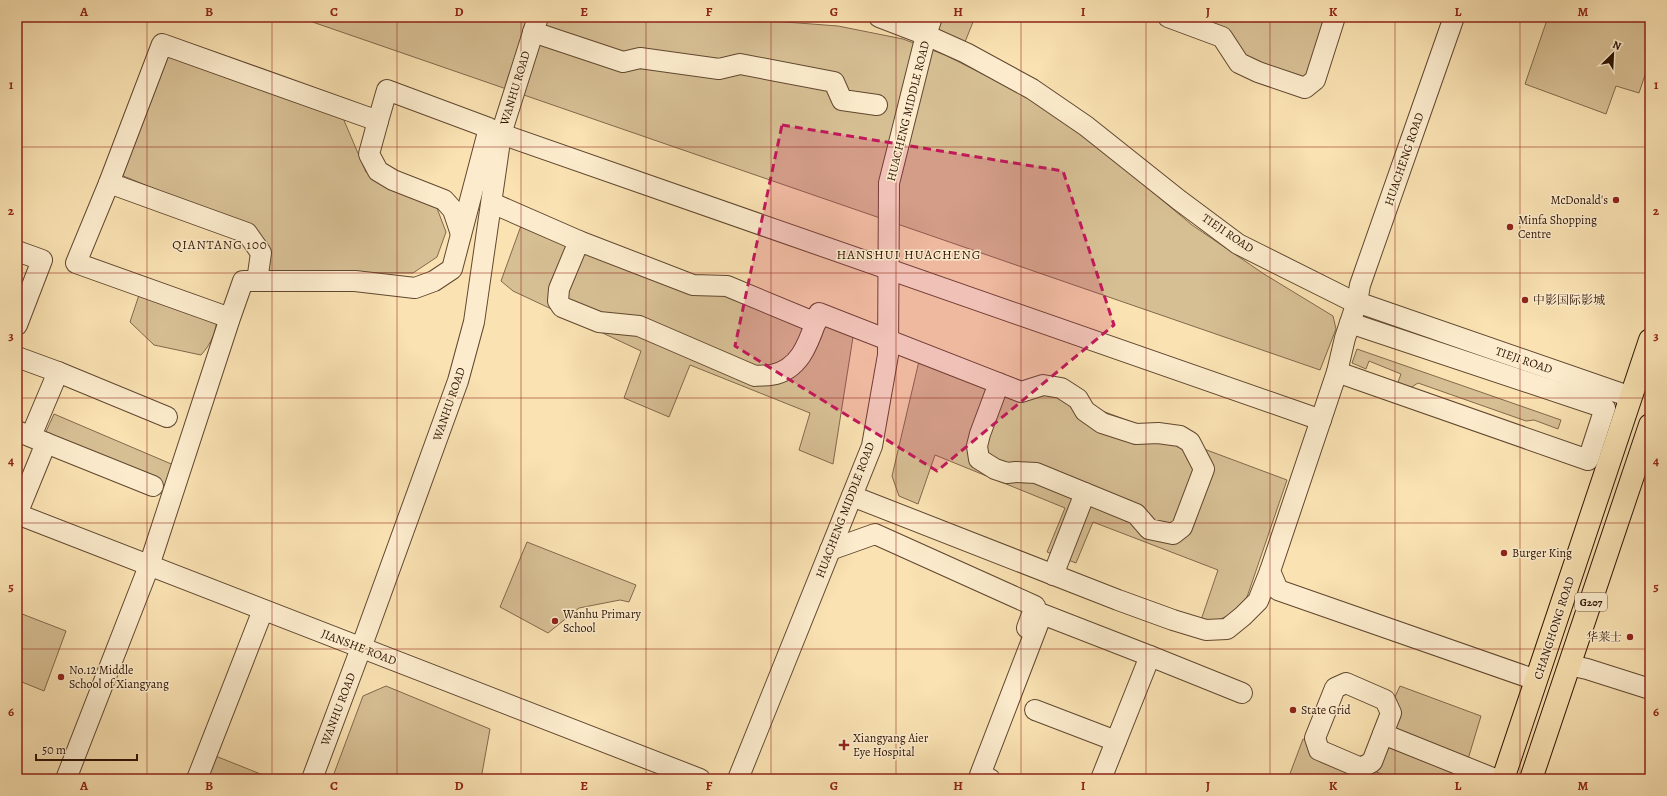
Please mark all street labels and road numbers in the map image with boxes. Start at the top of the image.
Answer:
street label: HUACHENG MIDDLE ROAD [883,39,933,183]
street label: WANHU ROAD [496,49,534,128]
street label: HUACHENG ROAD [1381,110,1427,208]
street label: TIEJI ROAD [1199,210,1257,256]
street label: TIEJI ROAD [1493,343,1555,377]
street label: WANHU ROAD [429,365,469,444]
street label: HUACHENG MIDDLE ROAD [812,440,878,580]
street label: CHANGHONG ROAD [1530,575,1578,681]
road number: G207 [1575,593,1607,611]
street label: JIANSHE ROAD [319,625,399,669]
street label: WANHU ROAD [316,670,359,749]

